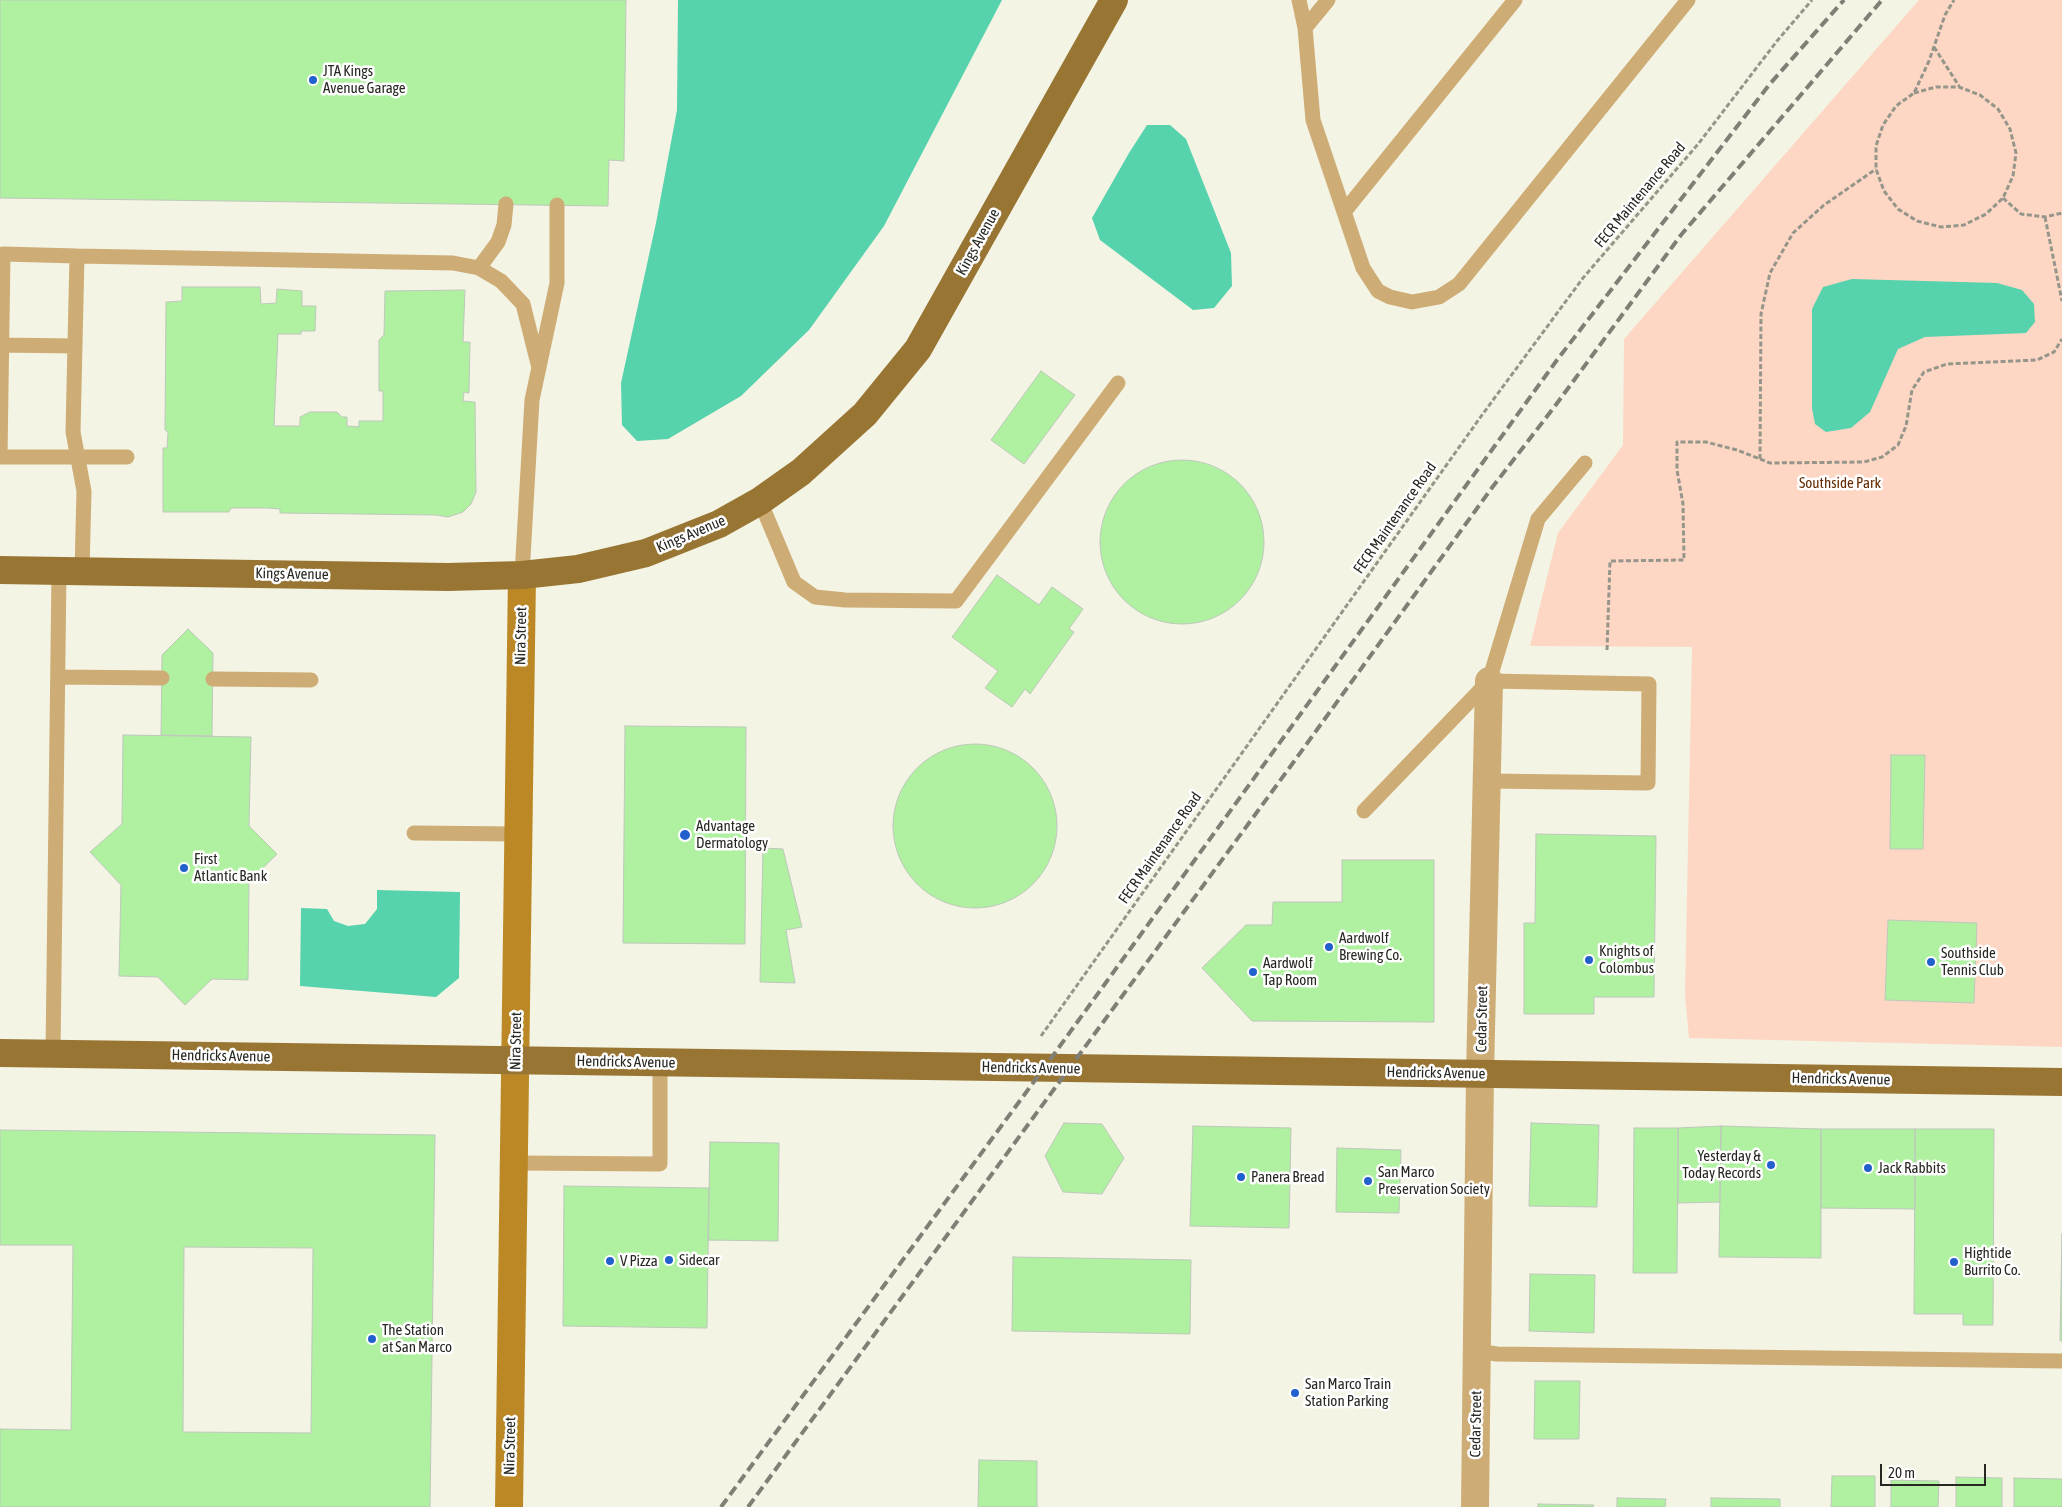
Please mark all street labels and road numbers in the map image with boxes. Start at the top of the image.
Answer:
street label: FECR Maintenance Road [1591,139,1689,251]
street label: Kings Avenue [952,206,1004,278]
street label: FECR Maintenance Road [1350,459,1440,577]
street label: Kings Avenue [654,511,728,557]
street label: Kings Avenue [255,564,329,584]
street label: Nira Street [511,607,531,665]
street label: FECR Maintenance Road [1115,789,1205,907]
street label: Cedar Street [1472,985,1492,1053]
street label: Nira Street [506,1012,526,1070]
street label: Hendricks Avenue [171,1046,271,1066]
street label: Hendricks Avenue [576,1052,676,1072]
street label: Hendricks Avenue [981,1058,1081,1078]
street label: Hendricks Avenue [1386,1063,1486,1083]
street label: Hendricks Avenue [1791,1069,1891,1089]
street label: Cedar Street [1466,1390,1486,1458]
street label: Nira Street [500,1417,520,1475]

